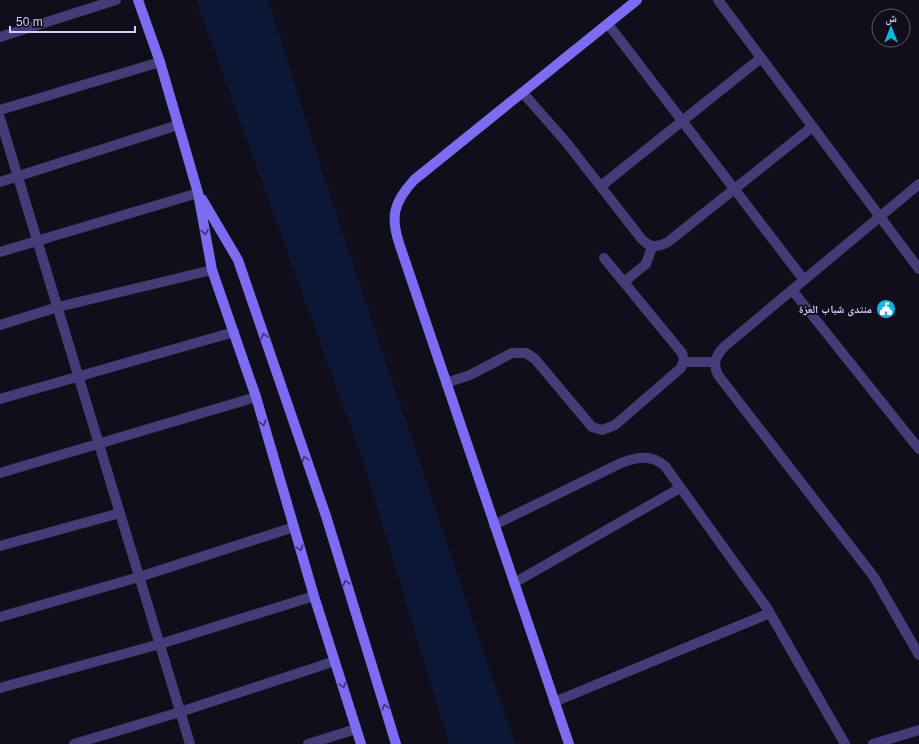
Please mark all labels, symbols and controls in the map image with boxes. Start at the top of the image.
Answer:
scale bar [10,8,135,34]
north arrow [871,8,911,48]
text: ش [885,12,897,26]
text: 50 m [16,15,43,29]
one-way arrow [201,229,209,235]
public building icon: منتدى شباب العزة [875,298,897,320]
place label: منتدى شباب العزة [799,303,872,317]
one-way arrow [260,333,269,340]
one-way arrow [258,419,267,426]
one-way arrow [302,456,310,463]
one-way arrow [295,544,304,551]
one-way arrow [342,579,351,586]
one-way arrow [338,681,346,688]
one-way arrow [381,703,390,710]

